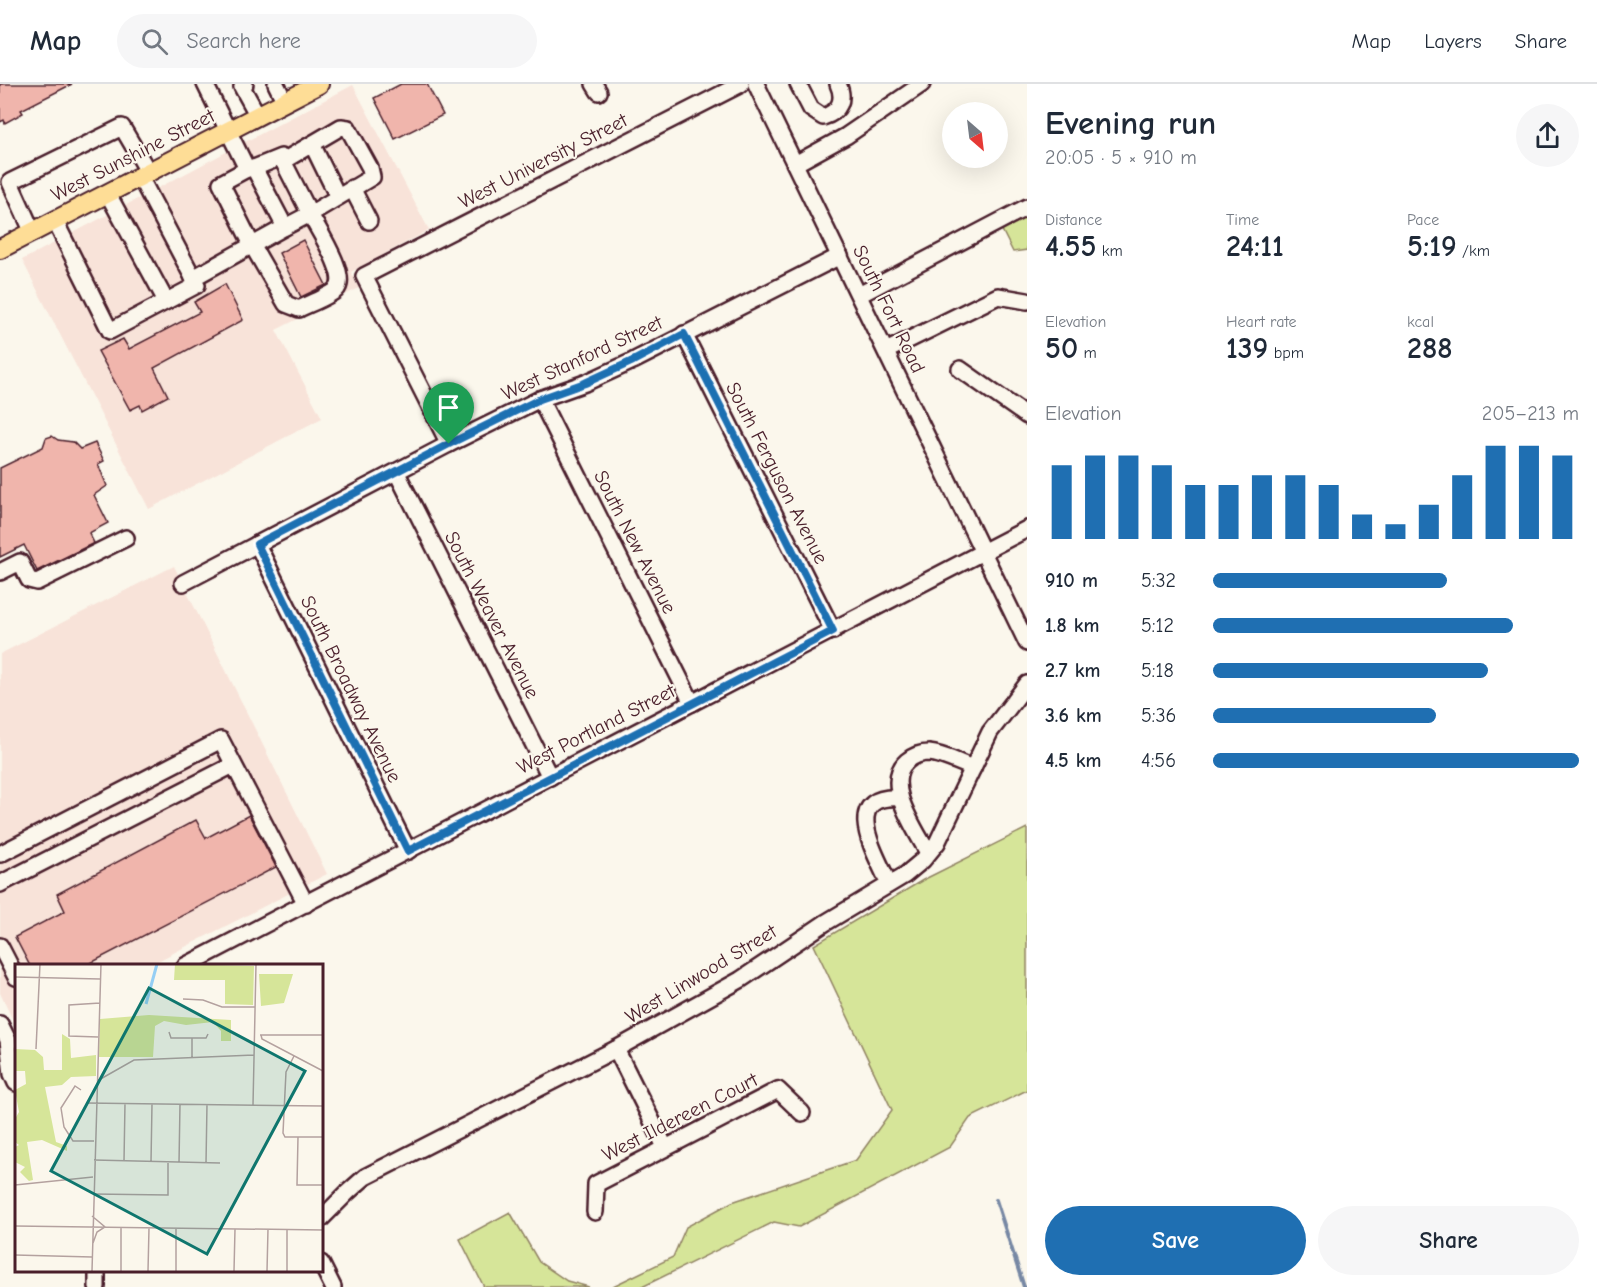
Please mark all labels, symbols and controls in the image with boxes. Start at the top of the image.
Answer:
search box [117,14,537,68]
text: Map [30,25,81,57]
icon: search [138,25,171,58]
text: Search here [186,28,301,54]
text: Map [1352,29,1391,53]
text: Layers [1424,29,1482,53]
text: Share [1515,29,1567,53]
north arrow [942,102,1008,168]
map controls [942,102,1008,168]
street label: West Sunshine Street [47,103,220,206]
text: Evening run [1045,104,1216,142]
button: share [1516,104,1579,167]
street label: West University Street [455,108,632,214]
text: 20:05 · 5 × 910 m [1045,146,1197,169]
text: Distance [1045,211,1102,229]
text: Time [1226,211,1259,229]
text: Pace [1407,211,1439,229]
text: 4.55 [1045,229,1096,264]
text: 24:11 [1226,229,1284,264]
text: 5:19 [1407,229,1457,264]
street label: South Fort Road [848,241,930,377]
text: km [1096,242,1123,260]
text: /km [1457,242,1490,260]
street label: West Stanford Street [498,310,667,405]
text: Elevation [1045,313,1106,331]
text: Heart rate [1226,313,1297,331]
text: kcal [1407,313,1434,331]
text: 50 [1045,331,1078,366]
text: 139 [1226,331,1268,366]
text: 288 [1407,331,1453,366]
text: m [1078,344,1097,362]
text: bpm [1268,344,1304,362]
street label: South Ferguson Avenue [721,378,833,568]
pin [423,382,474,444]
icon: arrive [432,391,465,424]
text: Elevation [1045,402,1122,425]
text: 205–213 m [1482,402,1579,425]
street label: South New Avenue [589,467,681,617]
street label: South Weaver Avenue [440,527,544,703]
text: 910 m [1045,569,1098,592]
text: 5:32 [1141,569,1176,592]
street label: South Broadway Avenue [296,592,406,786]
text: 1.8 km [1045,614,1100,637]
text: 5:12 [1141,614,1174,637]
text: 2.7 km [1045,659,1100,682]
text: 5:18 [1141,659,1174,682]
street label: West Portland Street [513,679,680,779]
text: 3.6 km [1045,704,1102,727]
text: 5:36 [1141,704,1176,727]
text: 4.5 km [1045,749,1101,772]
text: 4:56 [1141,749,1176,772]
street label: West Linwood Street [621,919,782,1028]
inset map [15,964,322,1272]
street label: West Ildereen Court [598,1067,763,1166]
button: Save [1045,1206,1306,1275]
button: Share [1318,1206,1579,1275]

